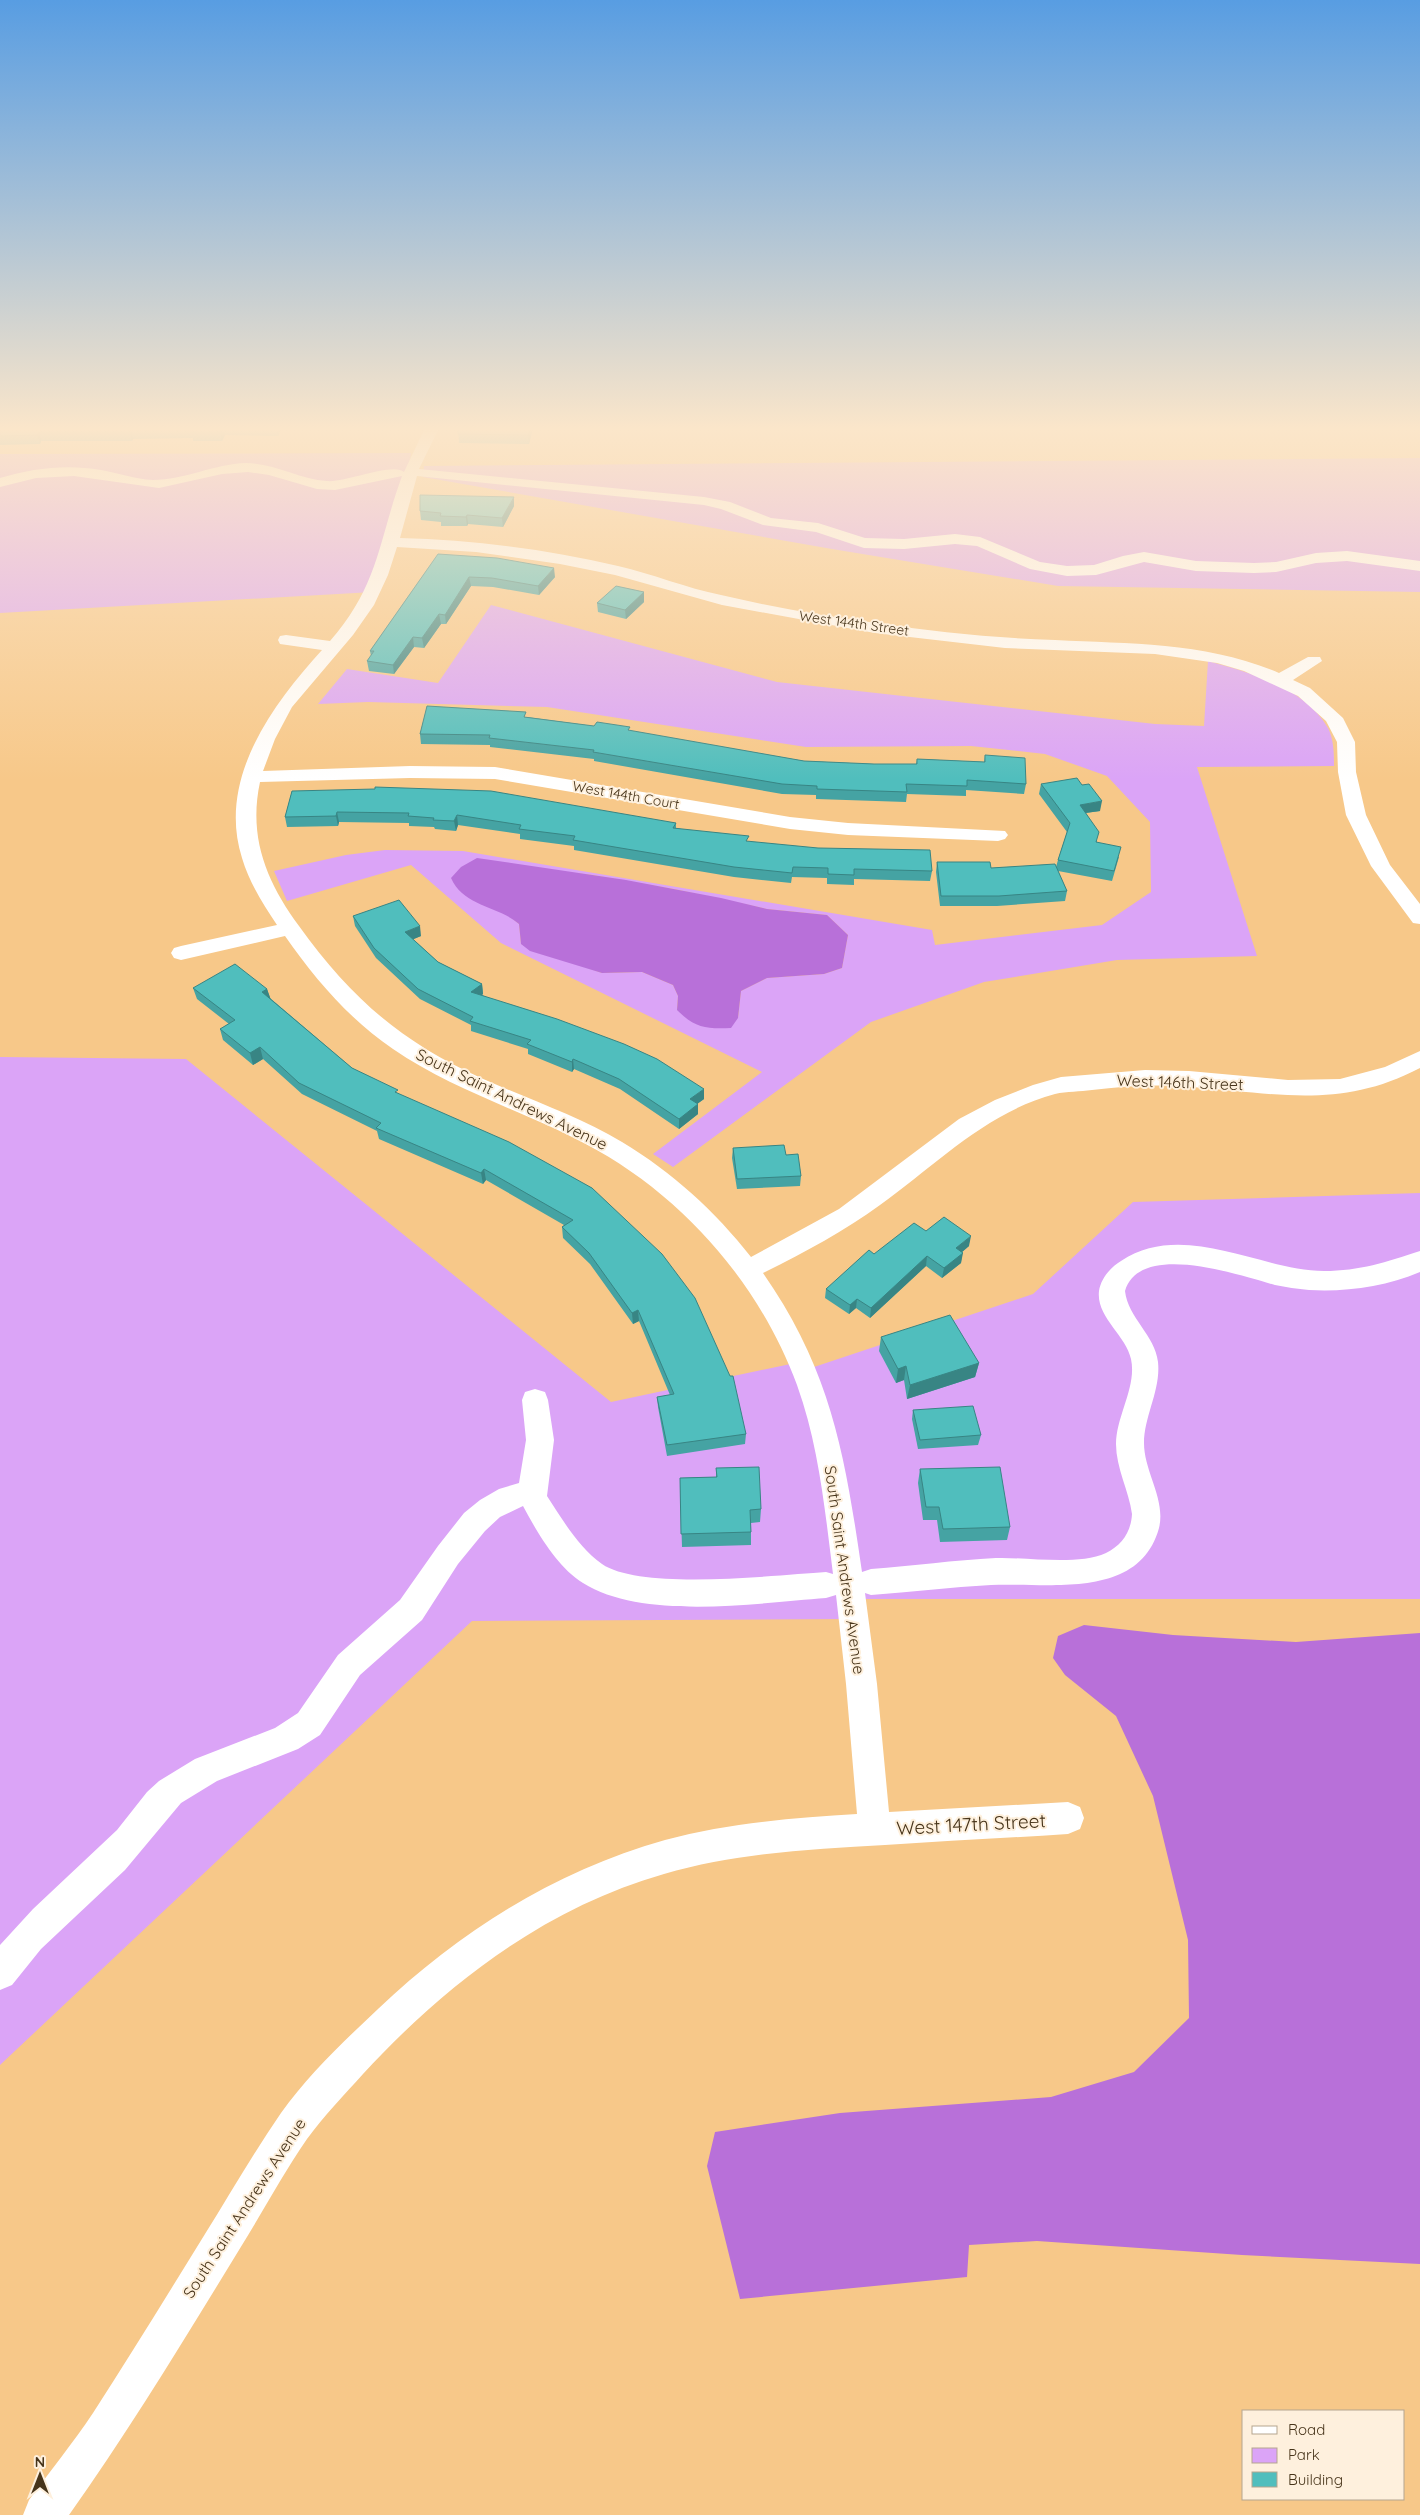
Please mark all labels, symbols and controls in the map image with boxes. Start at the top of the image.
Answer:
street label: West 144th Street [798,606,910,640]
street label: West 144th Court [571,777,681,813]
street label: South Saint Andrews Avenue [413,1044,611,1154]
street label: West 146th Street [1116,1070,1244,1094]
street label: South Saint Andrews Avenue [820,1464,870,1676]
street label: West 147th Street [896,1808,1046,1840]
street label: South Saint Andrews Avenue [178,2114,310,2302]
legend [1242,2410,1405,2500]
text: Road [1288,2420,1325,2439]
text: Park [1288,2445,1320,2464]
north arrow [15,2450,65,2500]
text: N [35,2453,45,2471]
text: Building [1288,2470,1343,2489]

